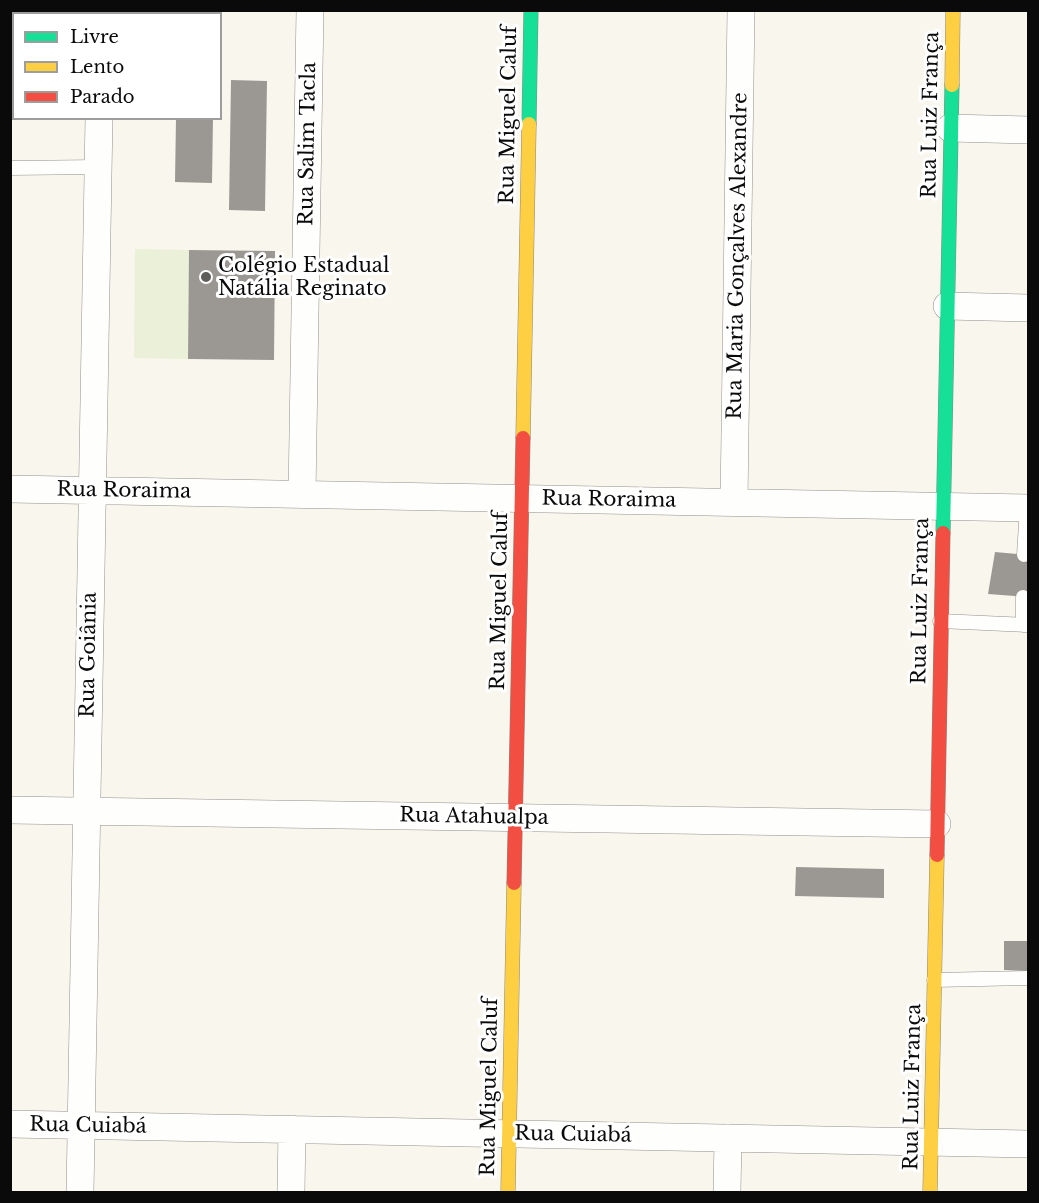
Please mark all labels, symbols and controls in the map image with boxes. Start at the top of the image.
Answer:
legend [12,12,222,120]
street label: Rua Miguel Caluf [495,25,523,205]
text: Livre [70,26,119,48]
street label: Rua Luiz França [918,31,944,199]
text: Lento [70,56,124,78]
street label: Rua Salim Tacla [295,62,321,226]
text: Parado [70,86,135,108]
street label: Rua Maria Gonçalves Alexandre [723,92,753,420]
place label: Colégio Estadual Natália Reginato [218,254,389,301]
marker: Colégio Estadual Natália Reginato [199,270,213,284]
street label: Rua Roraima [57,478,191,504]
street label: Rua Roraima [542,487,676,513]
street label: Rua Miguel Caluf [486,511,514,691]
street label: Rua Luiz França [908,517,934,685]
street label: Rua Goiânia [76,592,102,718]
street label: Rua Atahualpa [399,804,549,830]
street label: Rua Miguel Caluf [476,997,504,1177]
street label: Rua Luiz França [900,1003,926,1171]
street label: Rua Cuiabá [29,1113,147,1139]
street label: Rua Cuiabá [514,1122,632,1148]

